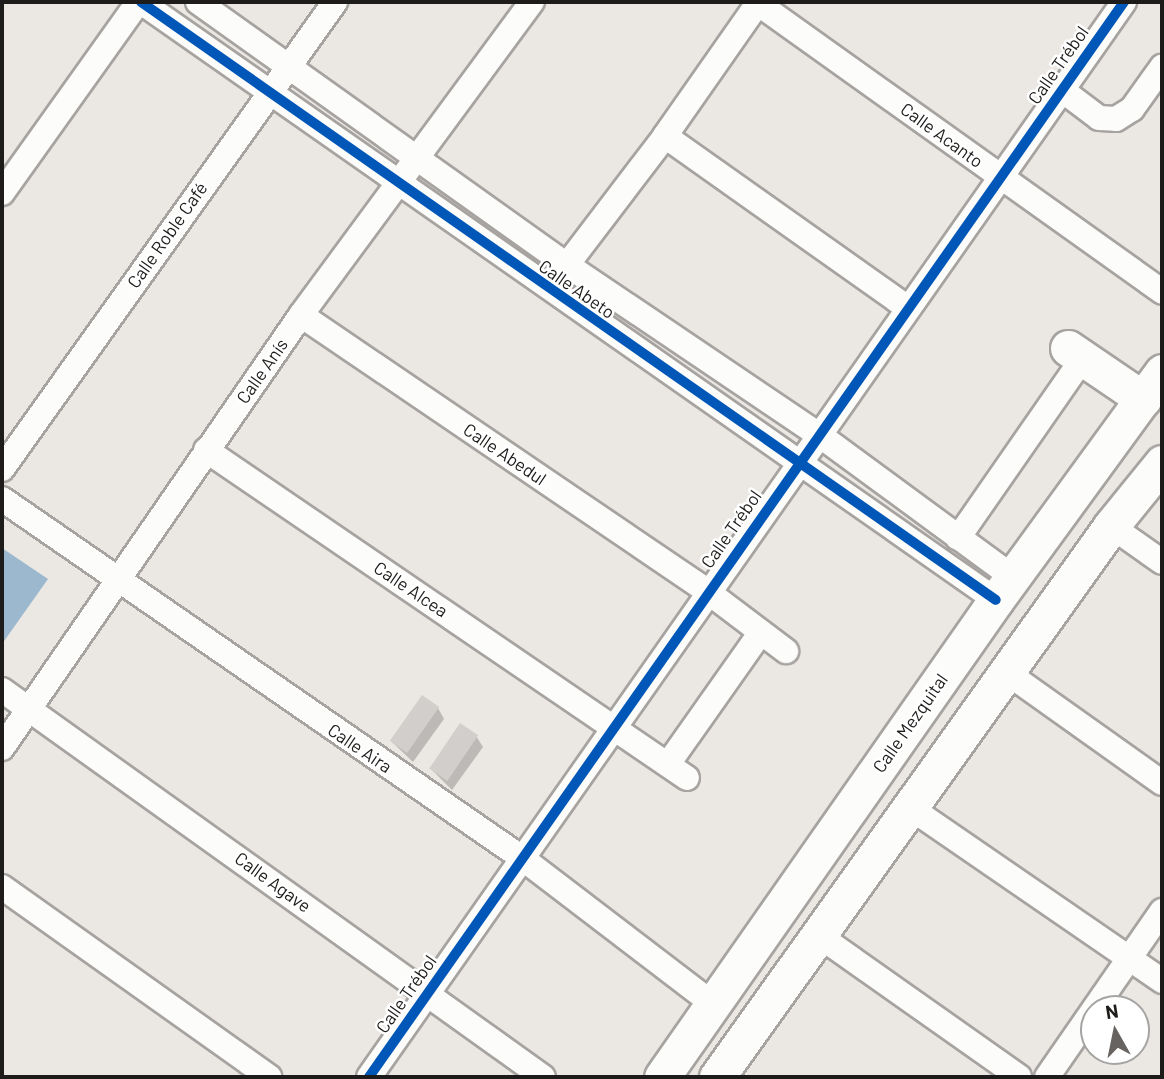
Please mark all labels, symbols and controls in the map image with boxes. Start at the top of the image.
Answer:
street label: Calle Trébol [1023,22,1093,108]
street label: Calle Acanto [897,98,987,172]
street label: Calle Roble Café [122,178,212,292]
street label: Calle Abeto [535,255,619,323]
street label: Calle Anís [232,334,292,408]
street label: Calle Abedul [459,418,551,490]
street label: Calle Trébol [696,486,766,572]
street label: Calle Alcea [370,556,452,622]
street label: Calle Mezquital [868,669,952,777]
street label: Calle Aira [324,719,396,777]
street label: Calle Agave [231,847,315,917]
street label: Calle Trébol [371,951,441,1037]
north arrow [1080,995,1150,1065]
text: N [1104,998,1120,1023]

